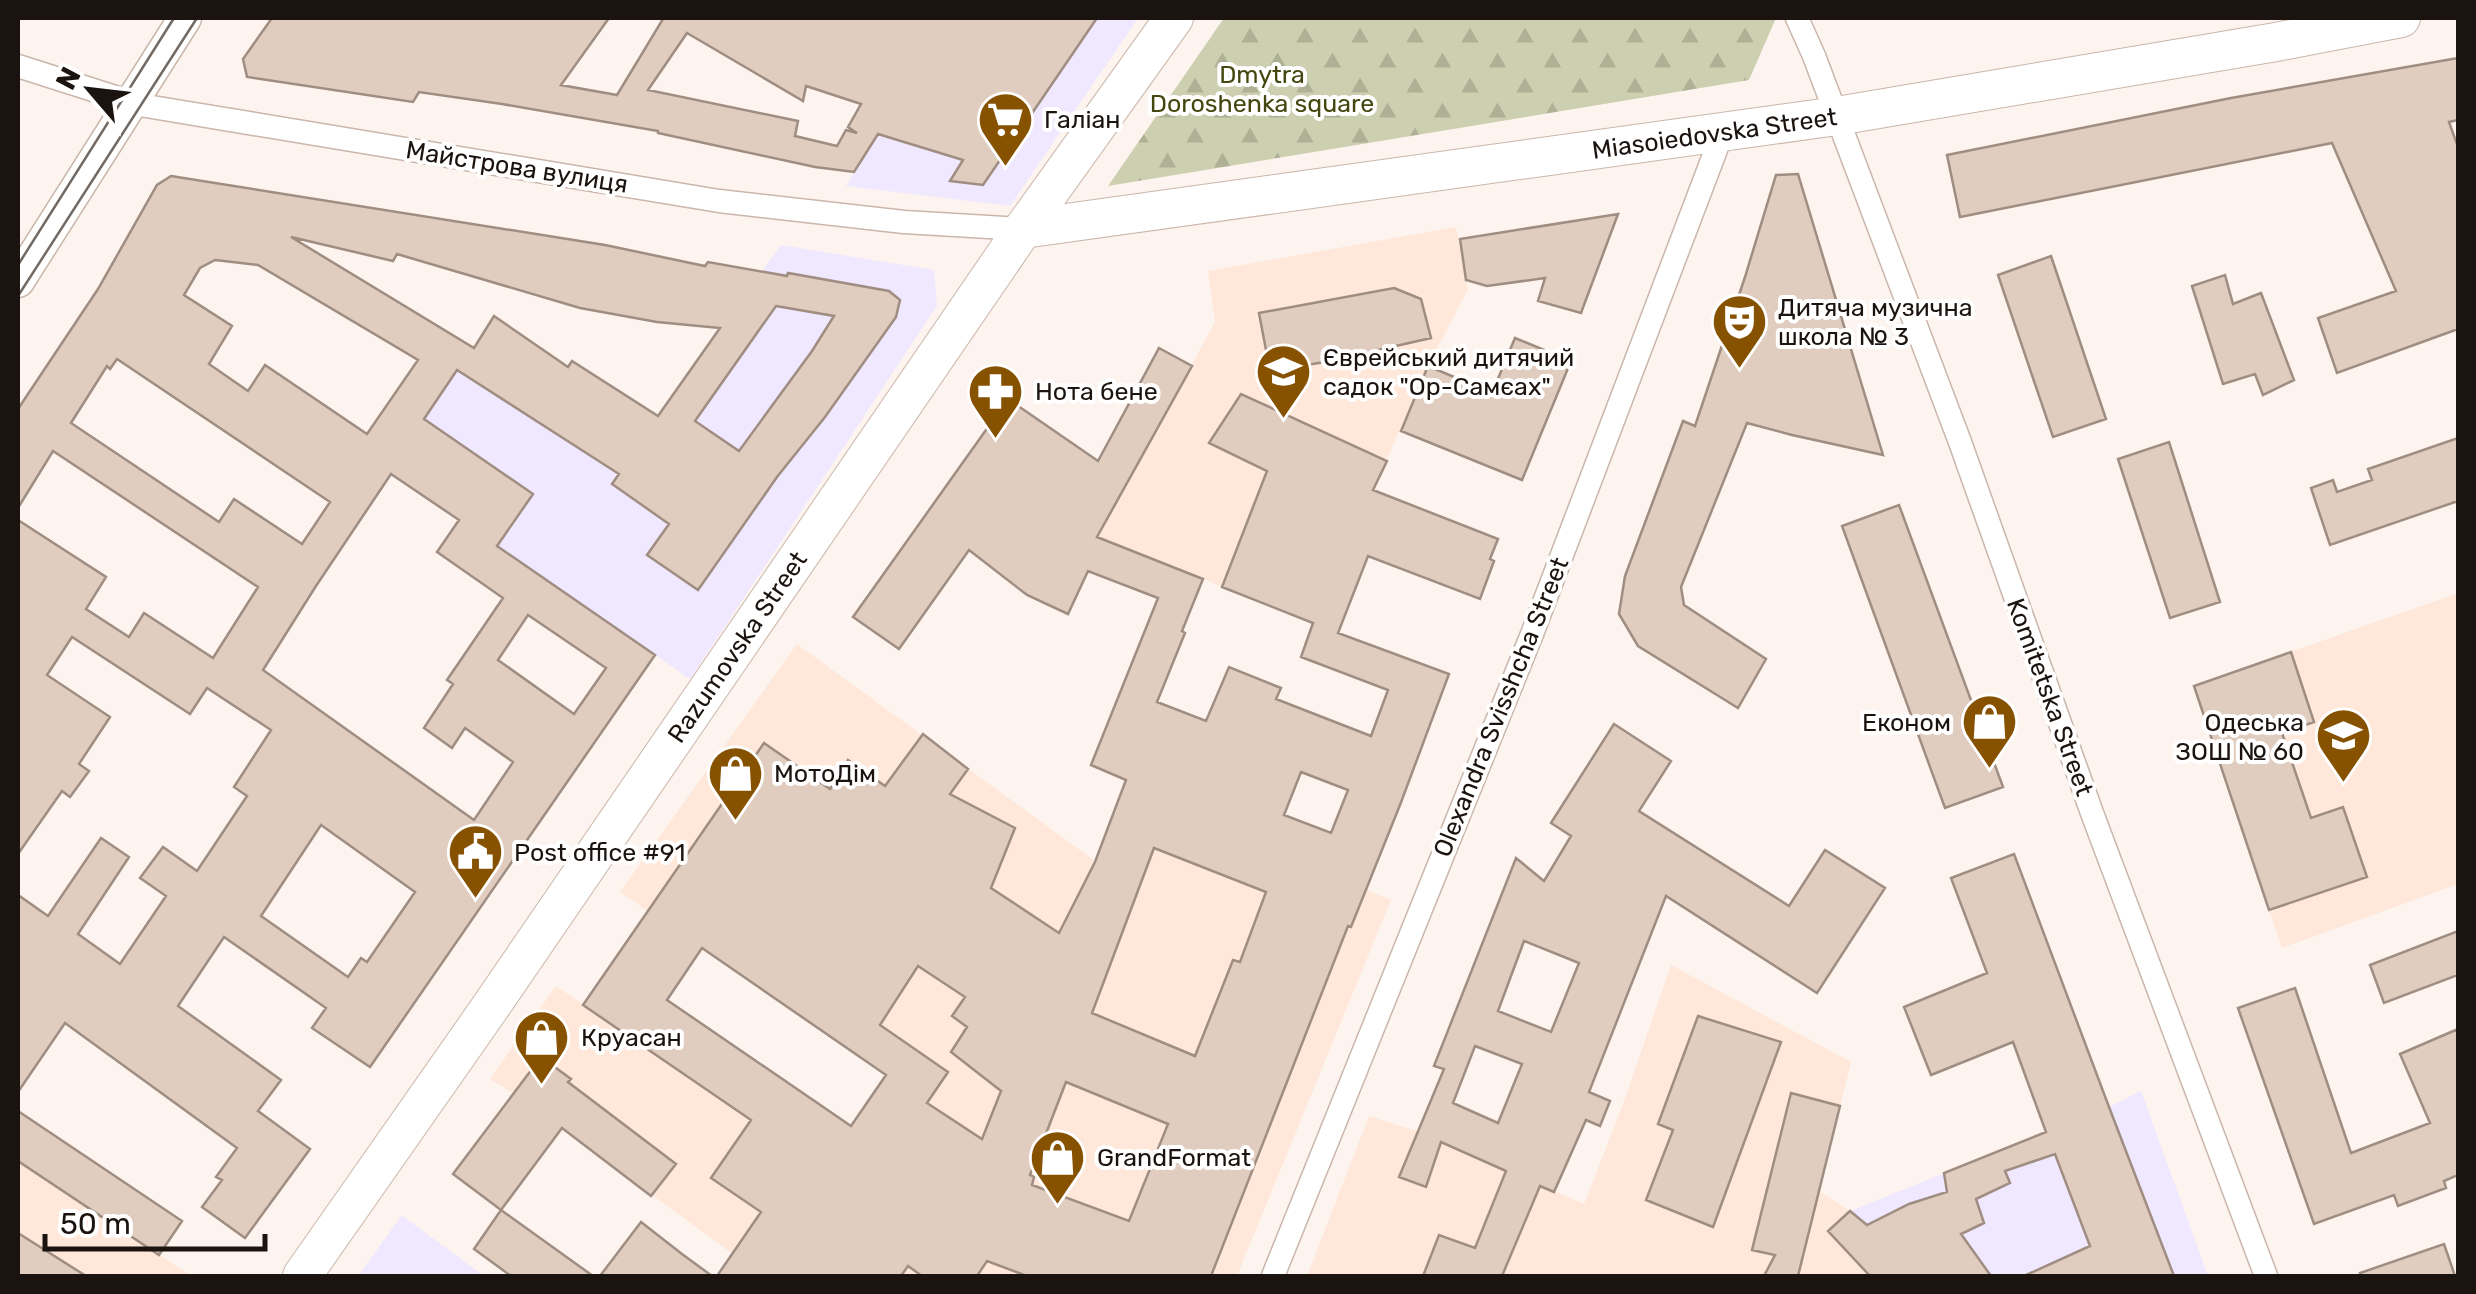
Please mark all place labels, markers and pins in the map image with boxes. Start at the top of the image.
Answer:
supermarket icon: Галіан [975,89,1035,168]
place label: Галіан [1044,105,1120,134]
theatre icon: Дитяча музична школа № 3 [1709,291,1769,370]
place label: Дитяча музична школа № 3 [1778,293,1973,351]
school or university icon: Єврейський дитячий садок "Ор-Самєах" [1254,341,1314,420]
place label: Єврейський дитячий садок "Ор-Самєах" [1323,343,1574,401]
pharmacy icon: Нота бене [966,361,1026,440]
place label: Нота бене [1035,377,1158,406]
shop icon: Економ [1960,692,2020,771]
school or university icon: Одеська ЗОШ № 60 [2313,706,2373,785]
place label: Економ [1862,708,1951,737]
place label: Одеська ЗОШ № 60 [2175,708,2304,766]
shop icon: МотоДім [705,743,765,822]
place label: МотоДім [774,759,876,788]
public building icon: Post office #91 [445,822,505,901]
place label: Post office #91 [514,838,685,867]
shop icon: Круасан [512,1007,572,1086]
place label: Круасан [581,1023,682,1052]
shop icon: GrandFormat [1028,1127,1088,1206]
place label: GrandFormat [1097,1143,1251,1172]

